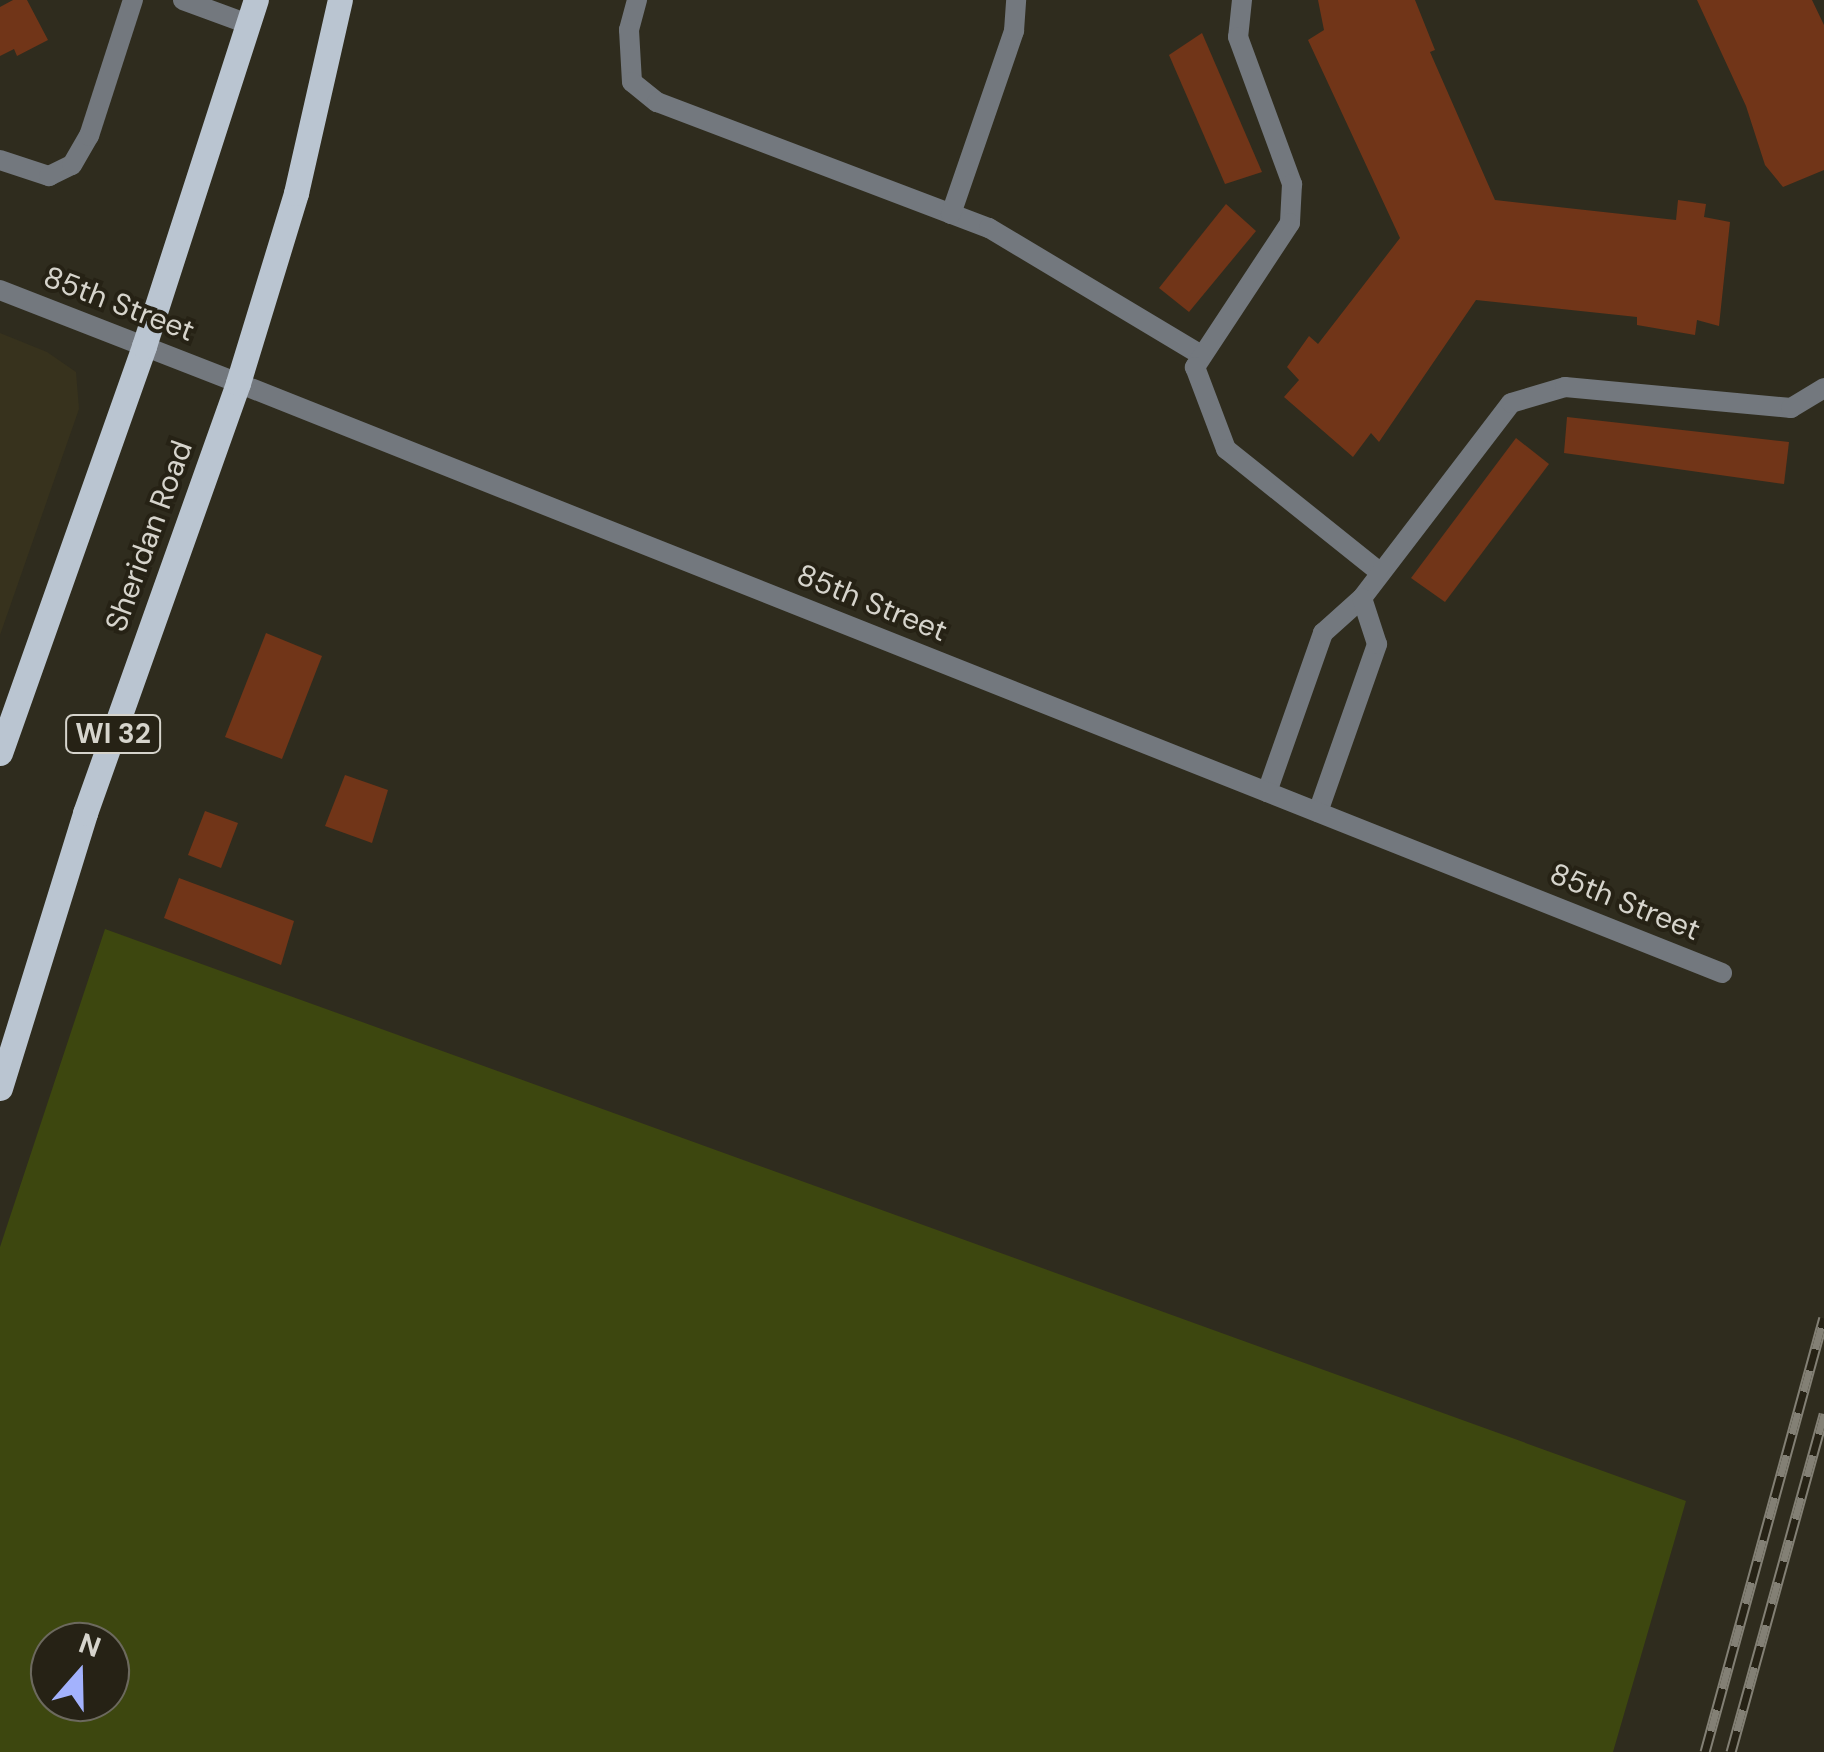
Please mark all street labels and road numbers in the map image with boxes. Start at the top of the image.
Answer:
street label: 85th Street [39,259,199,349]
street label: Sheridan Road [98,436,200,636]
street label: 85th Street [792,557,952,649]
road number: WI 32 [63,711,163,757]
street label: 85th Street [1545,856,1705,948]

